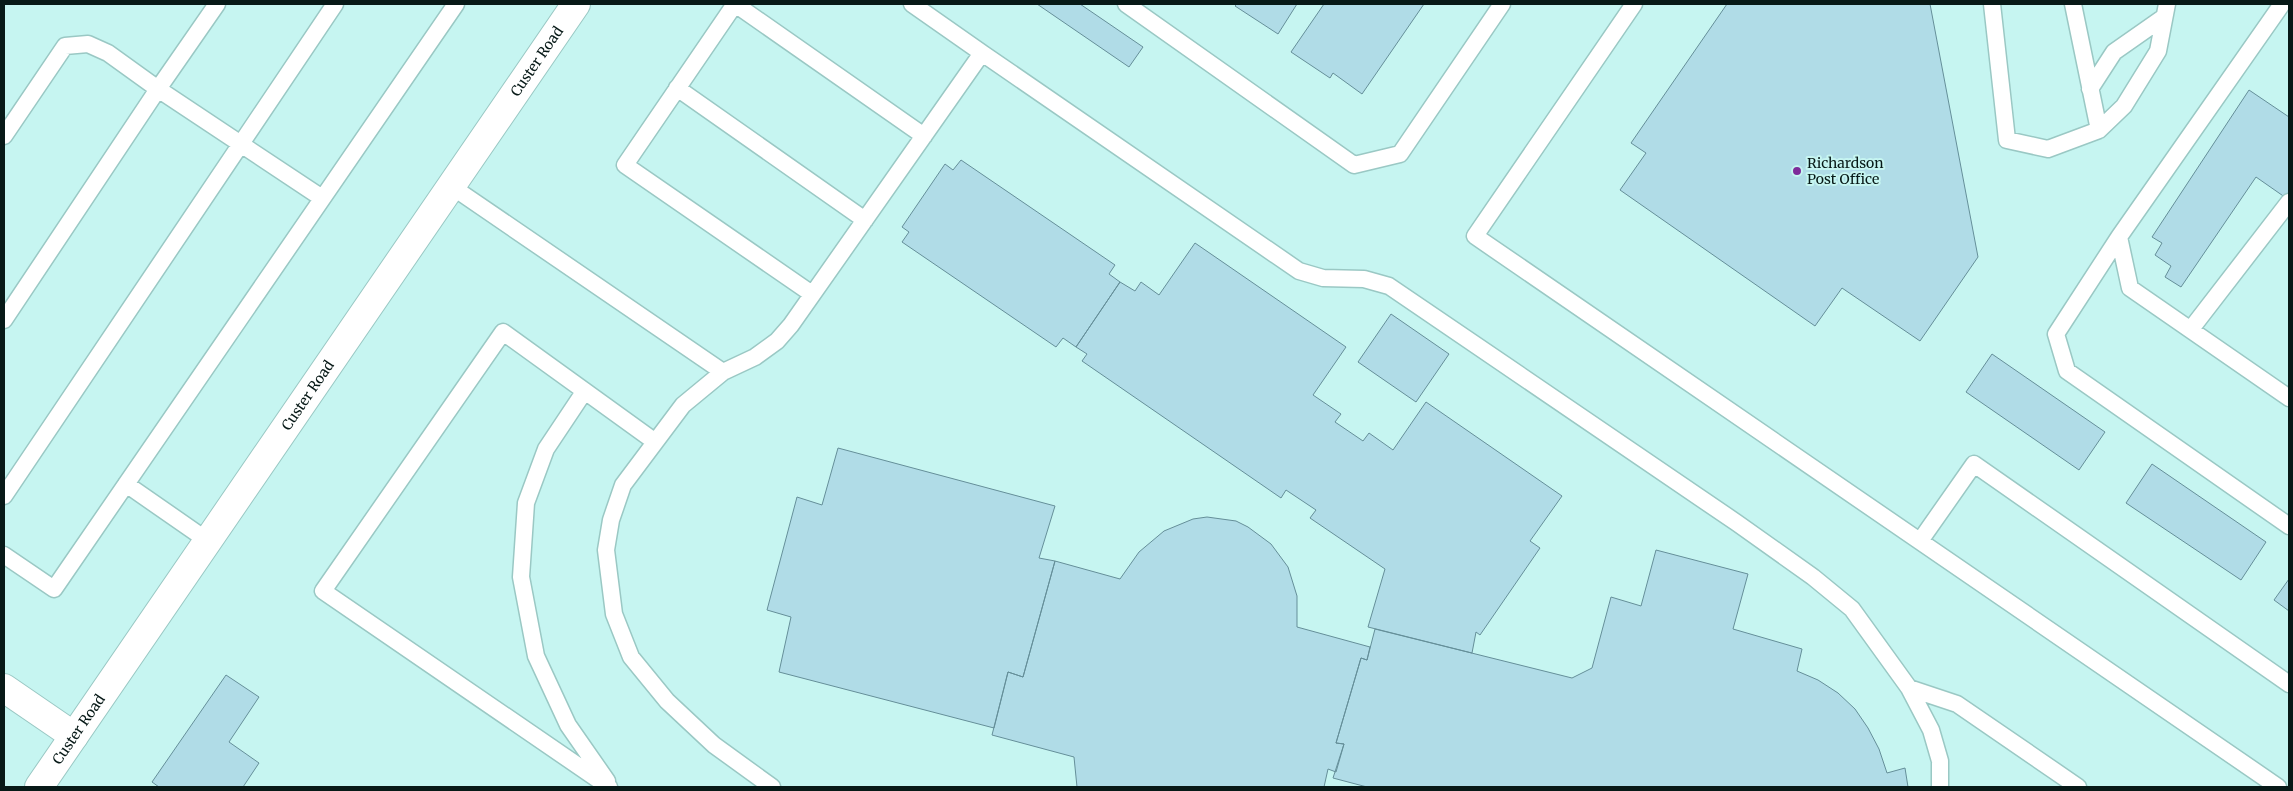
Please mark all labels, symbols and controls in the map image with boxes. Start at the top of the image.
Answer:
street label: Custer Road [506,22,567,100]
place label: Richardson Post Office [1807,154,1884,188]
marker: Richardson Post Office [1791,165,1803,177]
street label: Custer Road [277,356,338,434]
street label: Custer Road [48,690,109,768]

